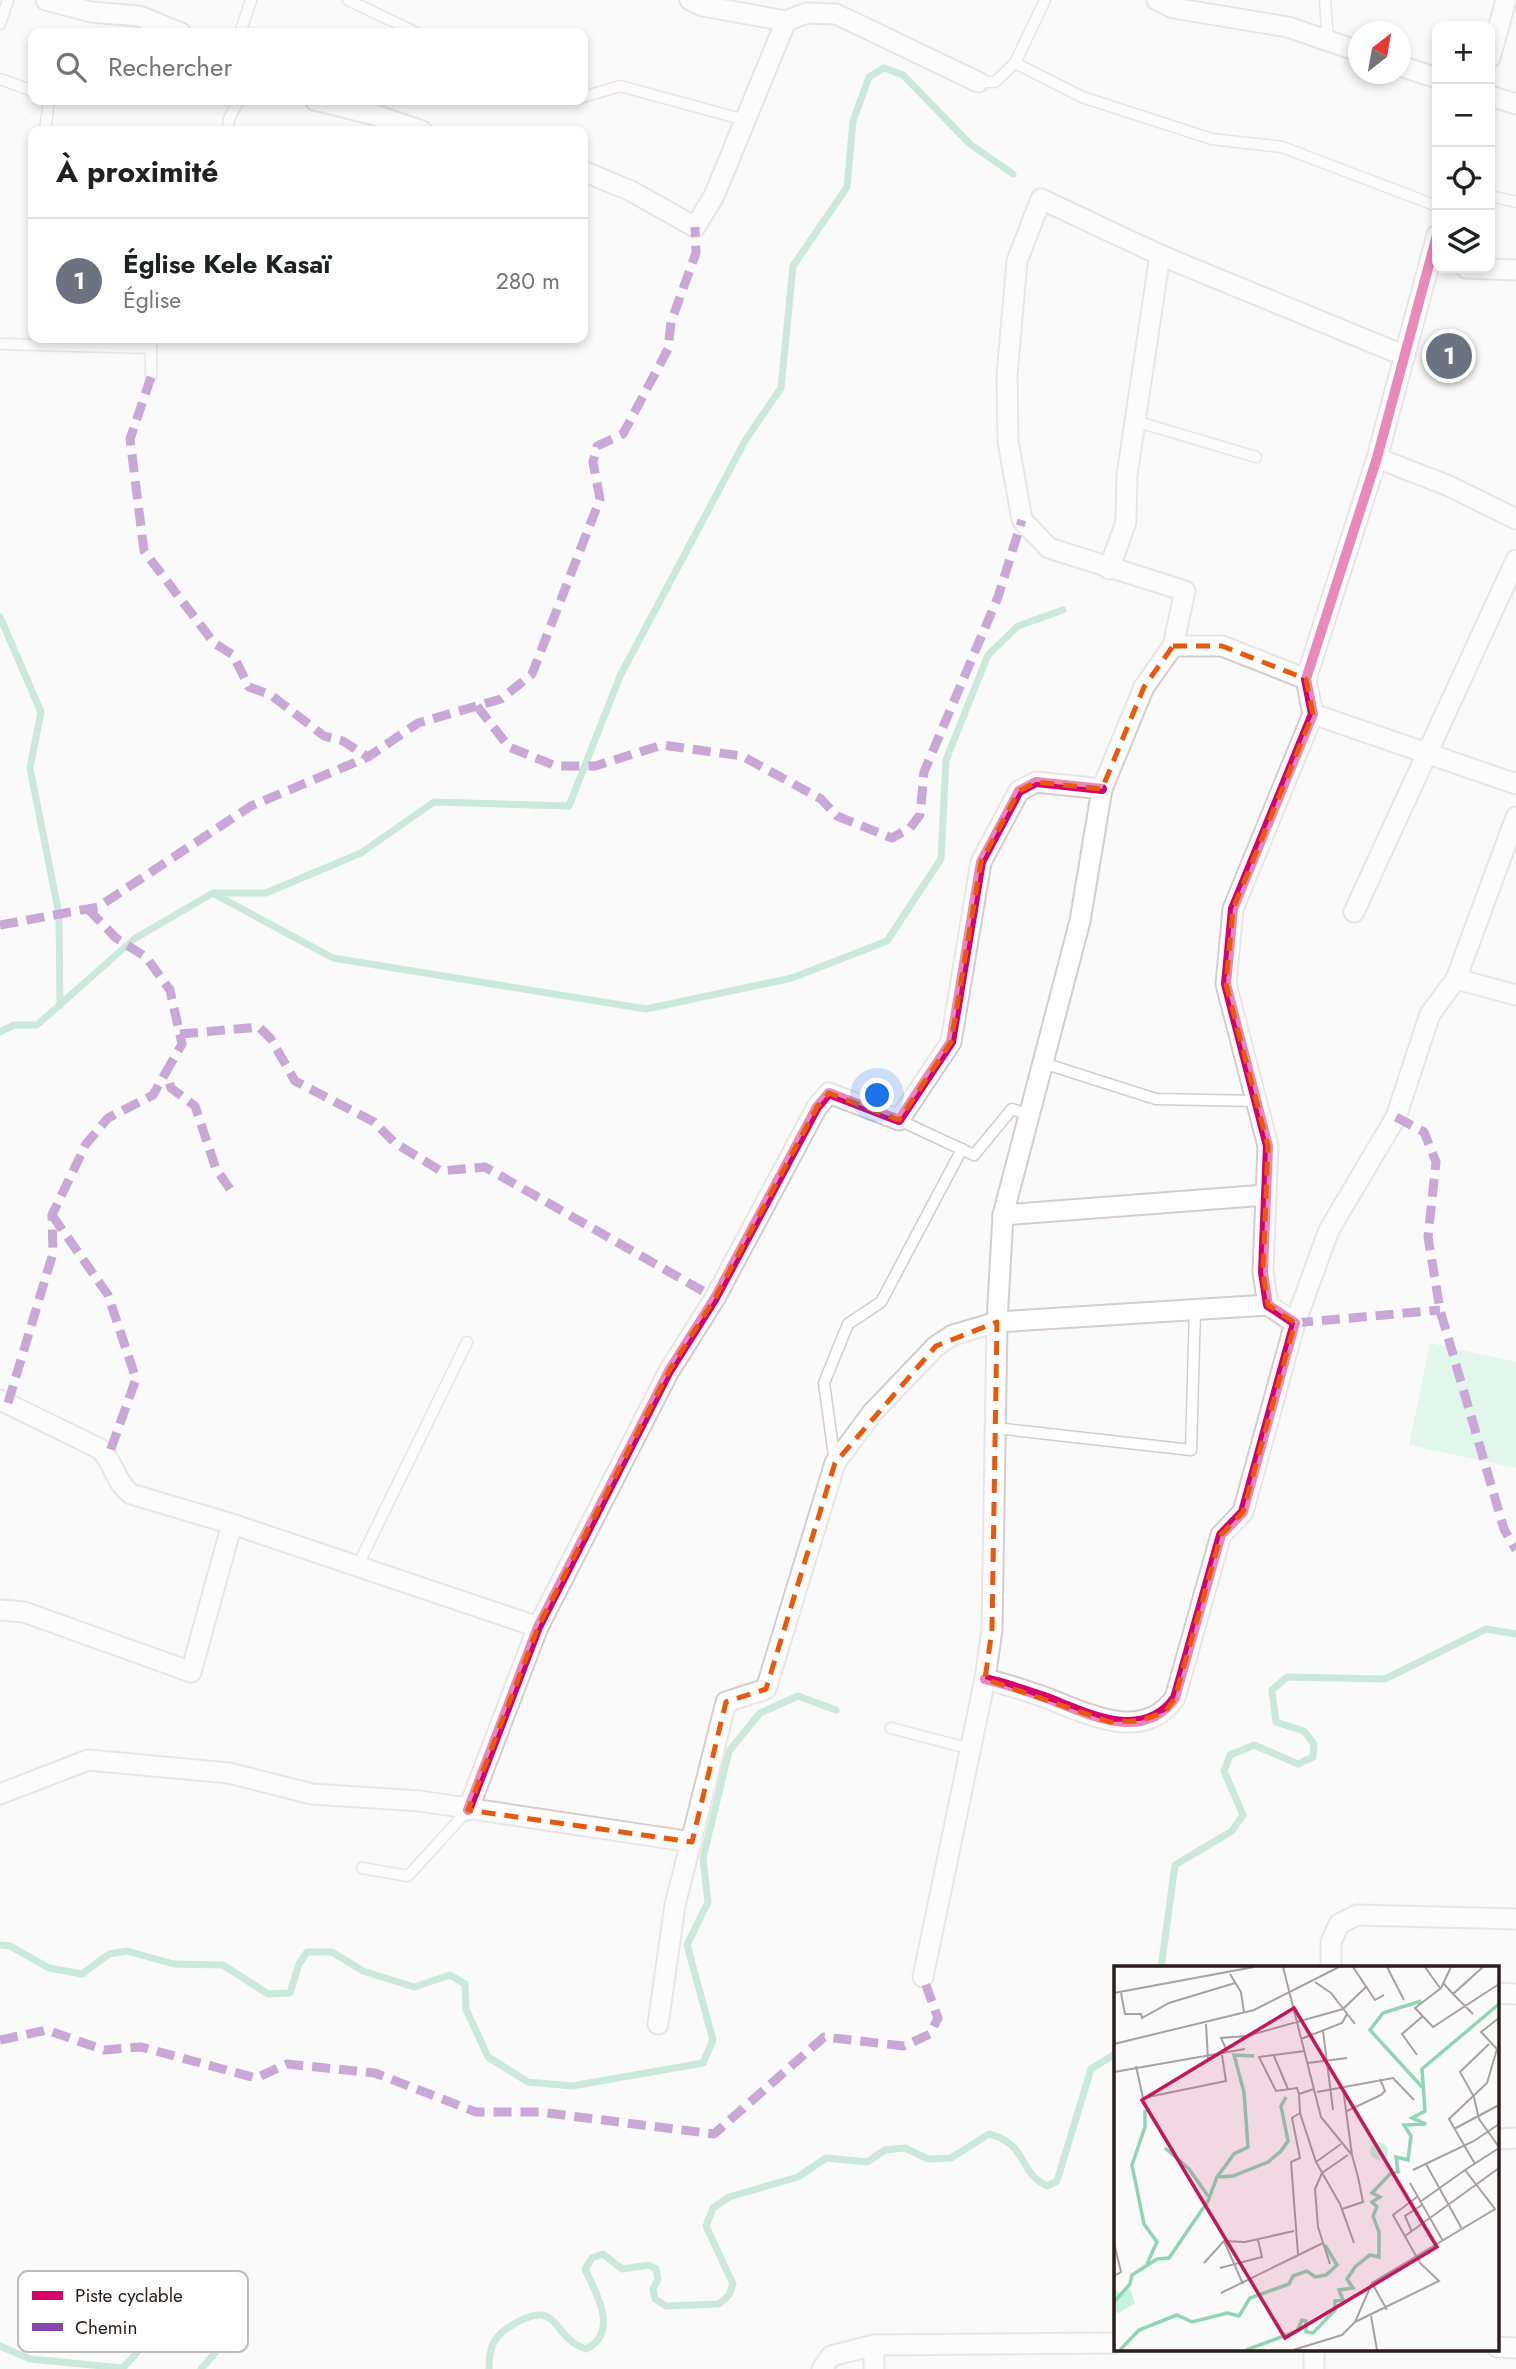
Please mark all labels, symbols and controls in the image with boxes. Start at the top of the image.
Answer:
north arrow [1348,21,1411,84]
map controls [1432,21,1495,273]
button: + [1432,21,1495,84]
search box [28,28,588,105]
icon: search [52,48,90,86]
text: Rechercher [108,48,232,86]
button: − [1432,84,1495,147]
button: locate [1432,147,1495,210]
text: À proximité [56,150,219,193]
button: layers [1432,210,1495,273]
text: Église Kele Kasaï [123,245,331,283]
text: 1 [73,264,85,298]
text: 280 m [496,264,560,298]
text: Église [123,283,181,317]
pin: 1 [1426,330,1472,382]
your location [860,1078,894,1112]
inset map [1114,1966,1498,2352]
legend [18,2271,248,2352]
text: Piste cyclable [75,2282,183,2309]
text: Chemin [75,2314,138,2341]

